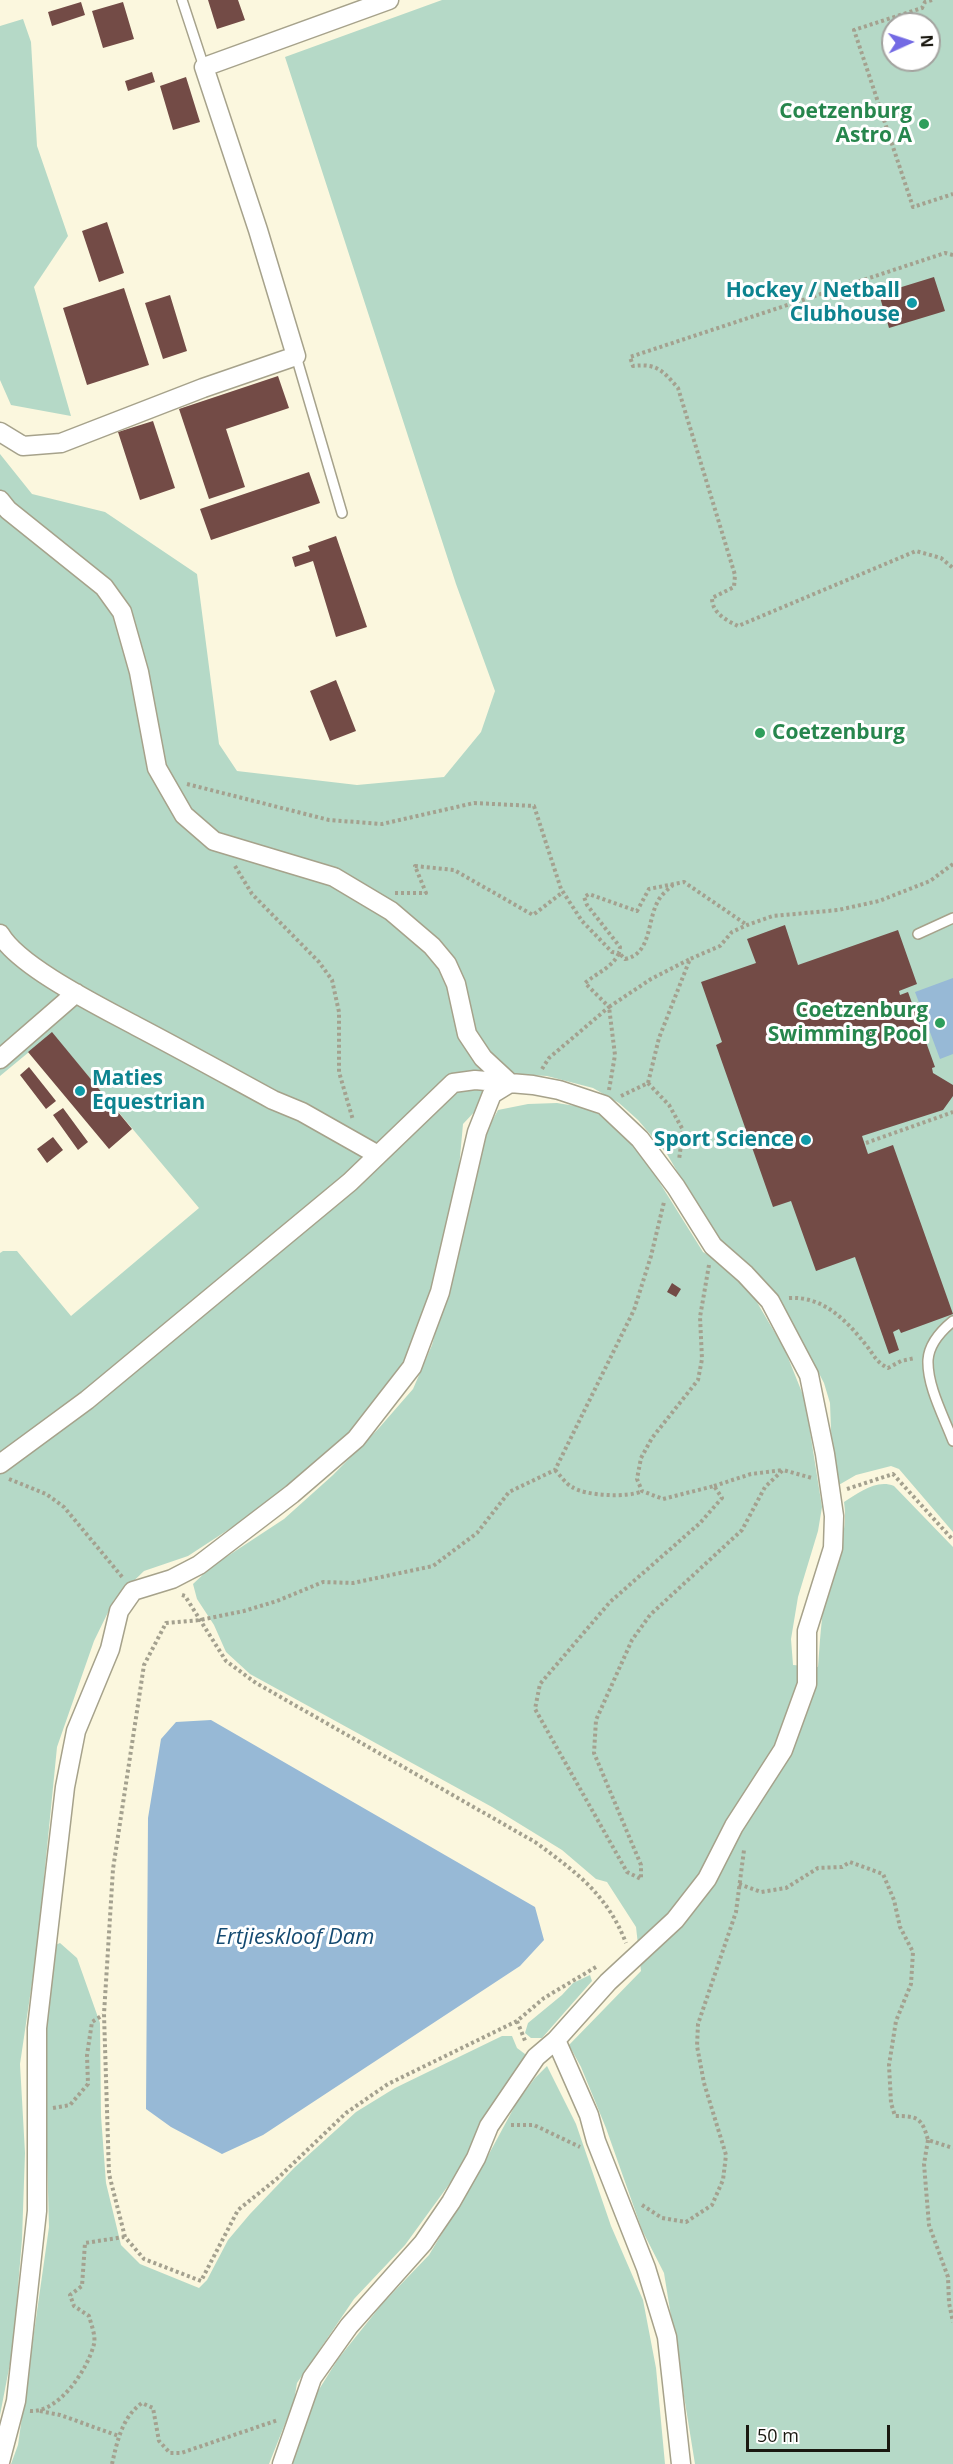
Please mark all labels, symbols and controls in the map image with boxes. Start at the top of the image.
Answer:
north arrow [881,12,941,72]
text: N [916,34,938,48]
place label: Coetzenburg Astro A [779,99,912,149]
marker: Coetzenburg Astro A [917,117,931,131]
place label: Hockey / Netball Clubhouse [726,278,900,328]
marker: Hockey / Netball Clubhouse [905,296,919,310]
place label: Coetzenburg [772,720,905,746]
marker: Coetzenburg [753,726,767,740]
place label: Coetzenburg Swimming Pool [768,998,928,1048]
marker: Coetzenburg Swimming Pool [933,1016,947,1030]
place label: Maties Equestrian [92,1066,205,1116]
marker: Maties Equestrian [73,1084,87,1098]
place label: Sport Science [654,1127,794,1153]
marker: Sport Science [799,1133,813,1147]
water label: Ertjieskloof Dam [216,1925,374,1951]
scale bar [749,2413,893,2451]
text: 50 m [757,2423,799,2447]

